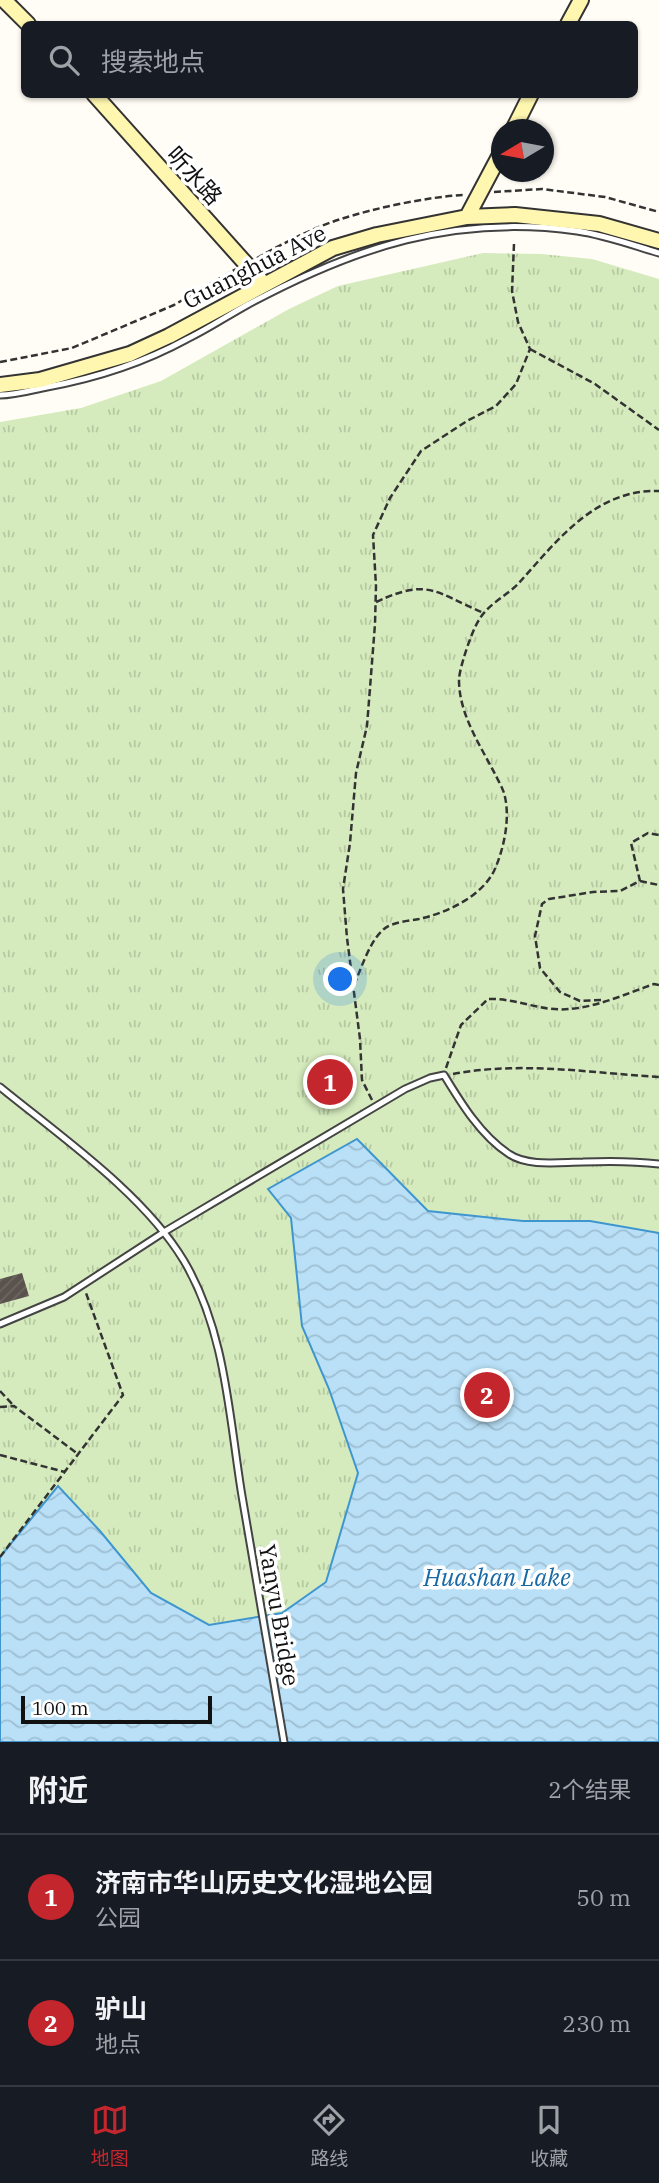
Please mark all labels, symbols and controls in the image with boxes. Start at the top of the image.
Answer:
search box [21,21,638,98]
icon: search [45,41,83,79]
text: 搜索地点 [101,44,205,78]
north arrow [491,119,554,182]
street label: 听水路 [161,139,229,211]
street label: Guanghua Ave [177,217,331,315]
your location [323,962,357,996]
pin: 1 [307,1056,353,1108]
pin: 2 [464,1369,510,1421]
street label: Yanyu Bridge [253,1542,307,1688]
water label: Huashan Lake [422,1561,571,1593]
scale bar [21,1693,212,1725]
text: 100 m [32,1696,89,1720]
text: 附近 [28,1770,88,1809]
text: 2个结果 [548,1774,631,1804]
text: 济南市华山历史文化湿地公园 [95,1865,433,1899]
text: 1 [44,1882,58,1912]
text: 50 m [576,1882,631,1912]
text: 公园 [95,1902,141,1932]
text: 驴山 [95,1991,147,2025]
text: 2 [44,2008,58,2038]
text: 230 m [562,2008,631,2038]
text: 地点 [95,2028,141,2058]
tab: 地图 [91,2101,129,2170]
tab: 路线 [310,2101,348,2170]
tab: 收藏 [530,2101,568,2170]

